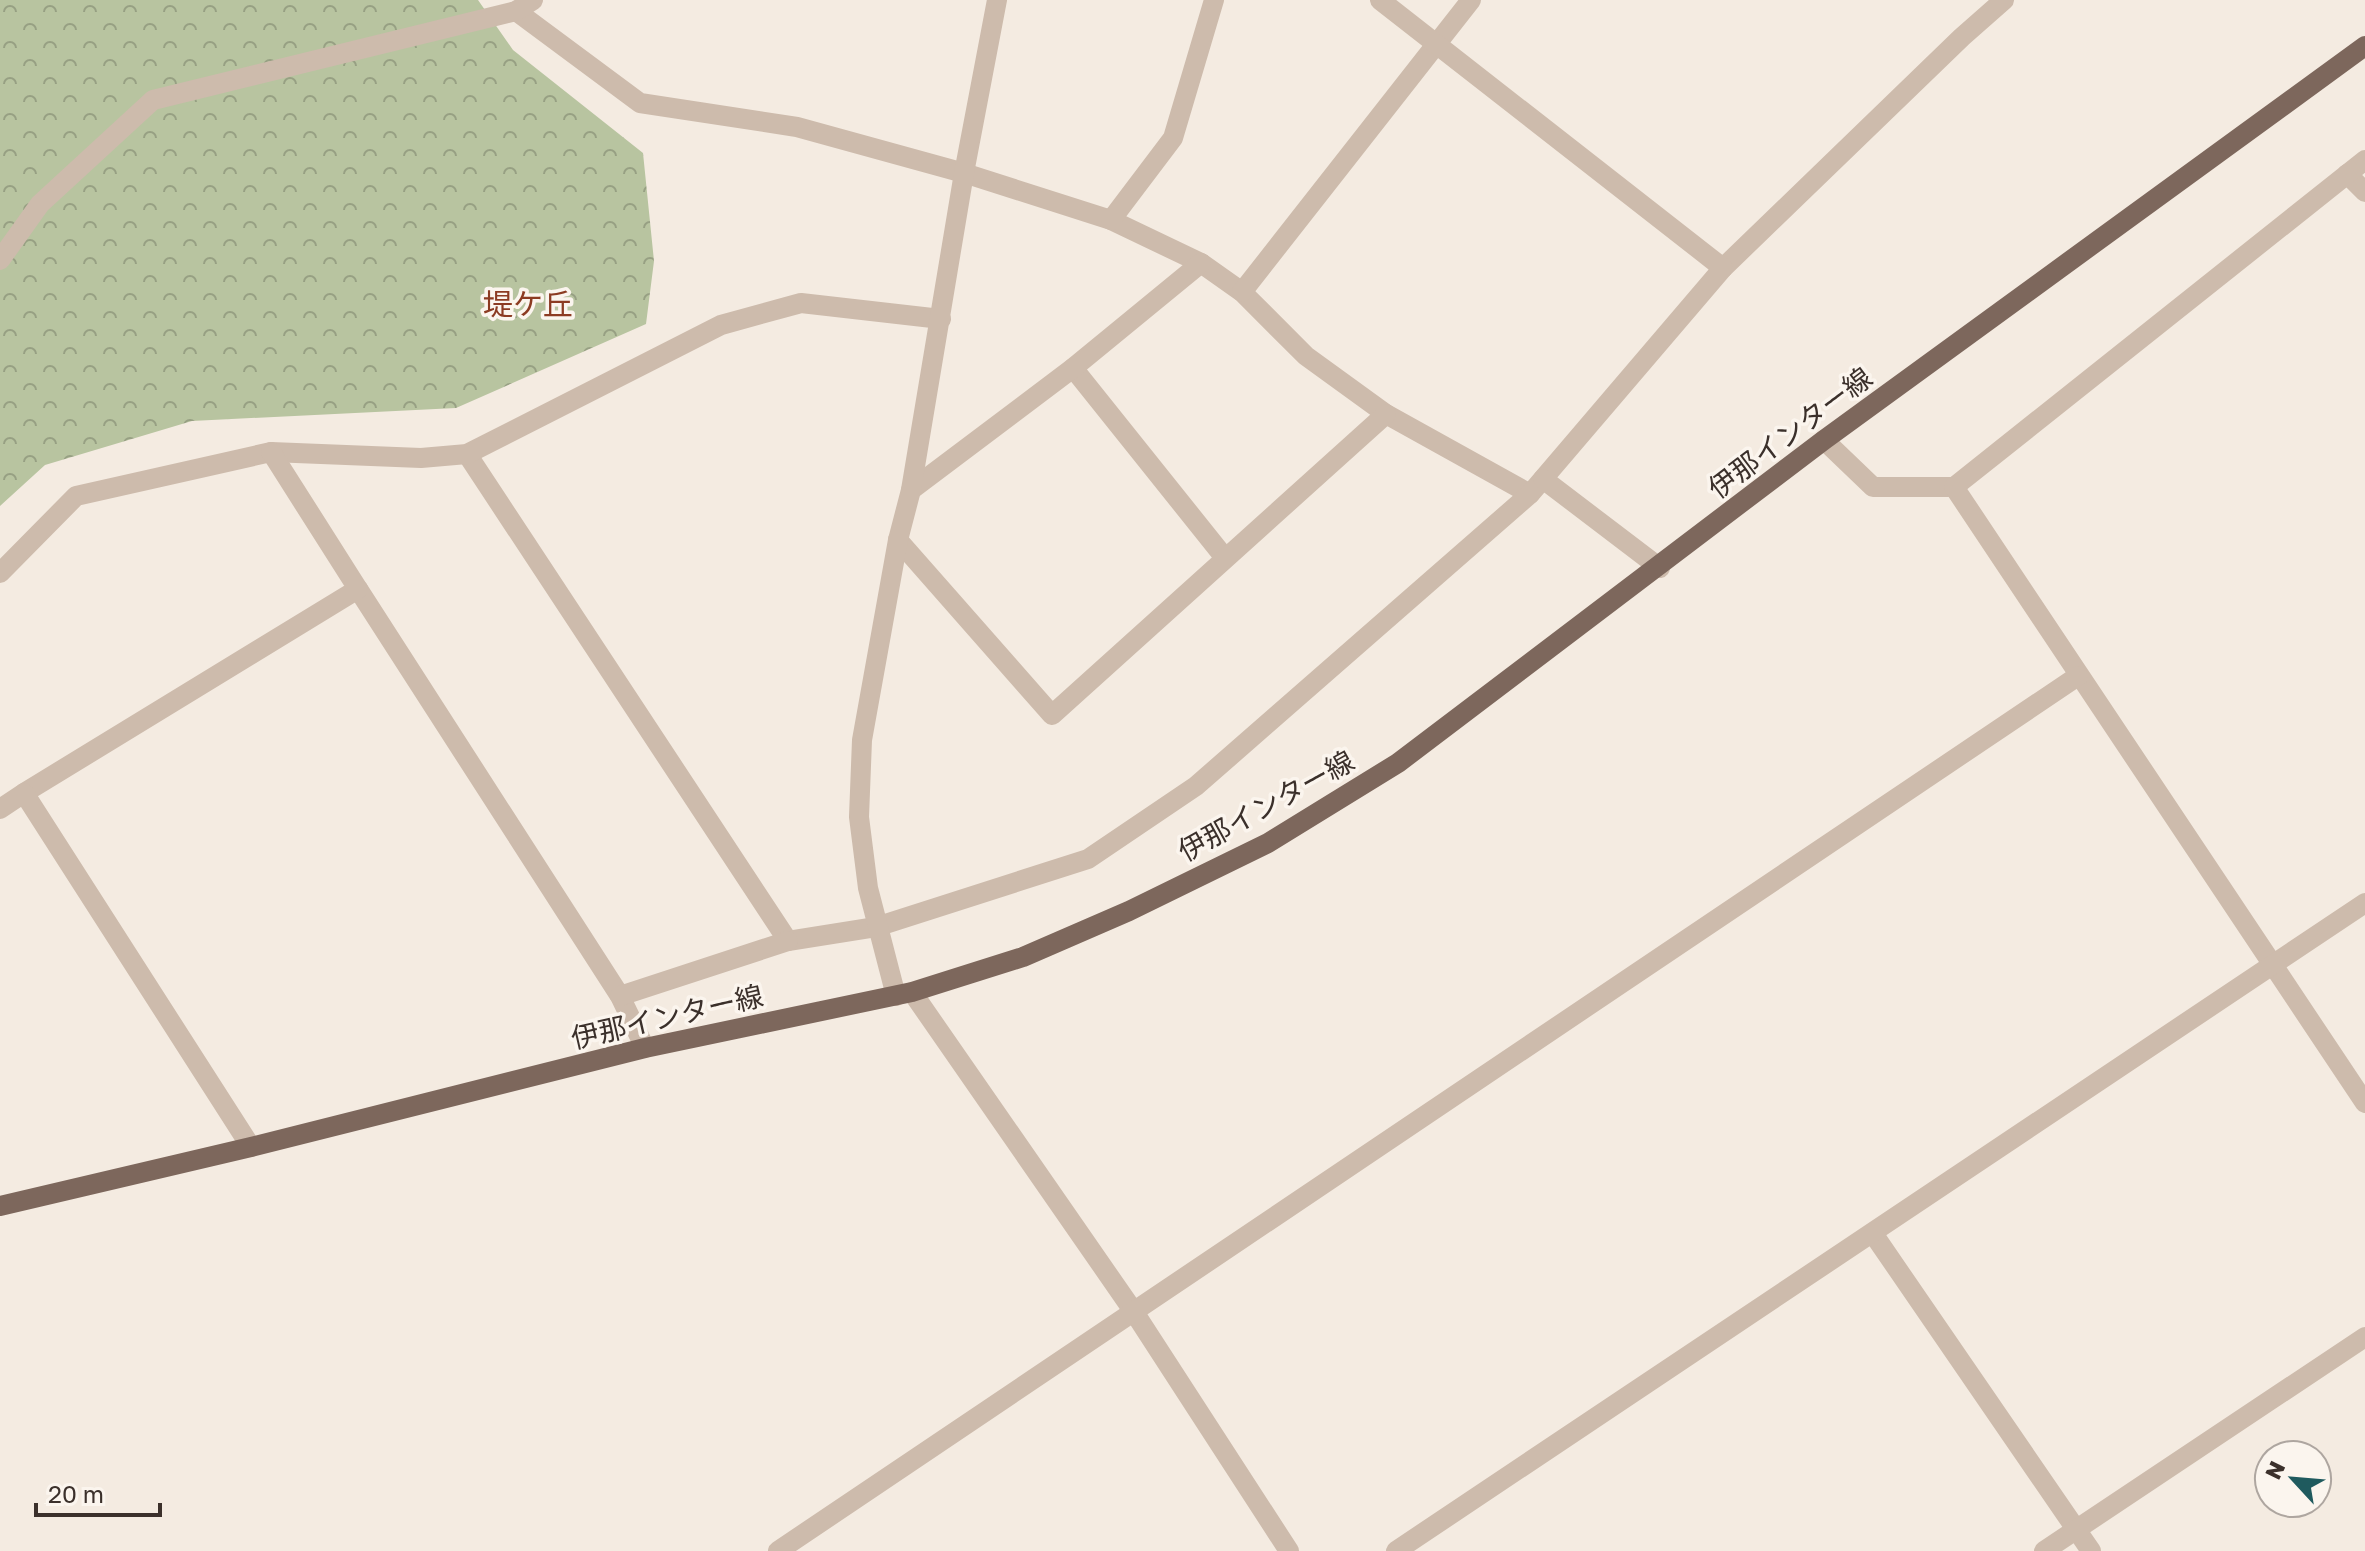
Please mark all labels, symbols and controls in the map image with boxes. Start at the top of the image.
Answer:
district label: 堤ケ丘 [483,286,573,322]
street label: 伊那インター線 [1701,360,1878,505]
street label: 伊那インター線 [1172,744,1359,868]
street label: 伊那インター線 [568,978,766,1055]
north arrow [2253,1439,2333,1519]
text: N [2259,1457,2290,1483]
scale bar [36,1467,160,1517]
text: 20 m [48,1479,104,1508]

